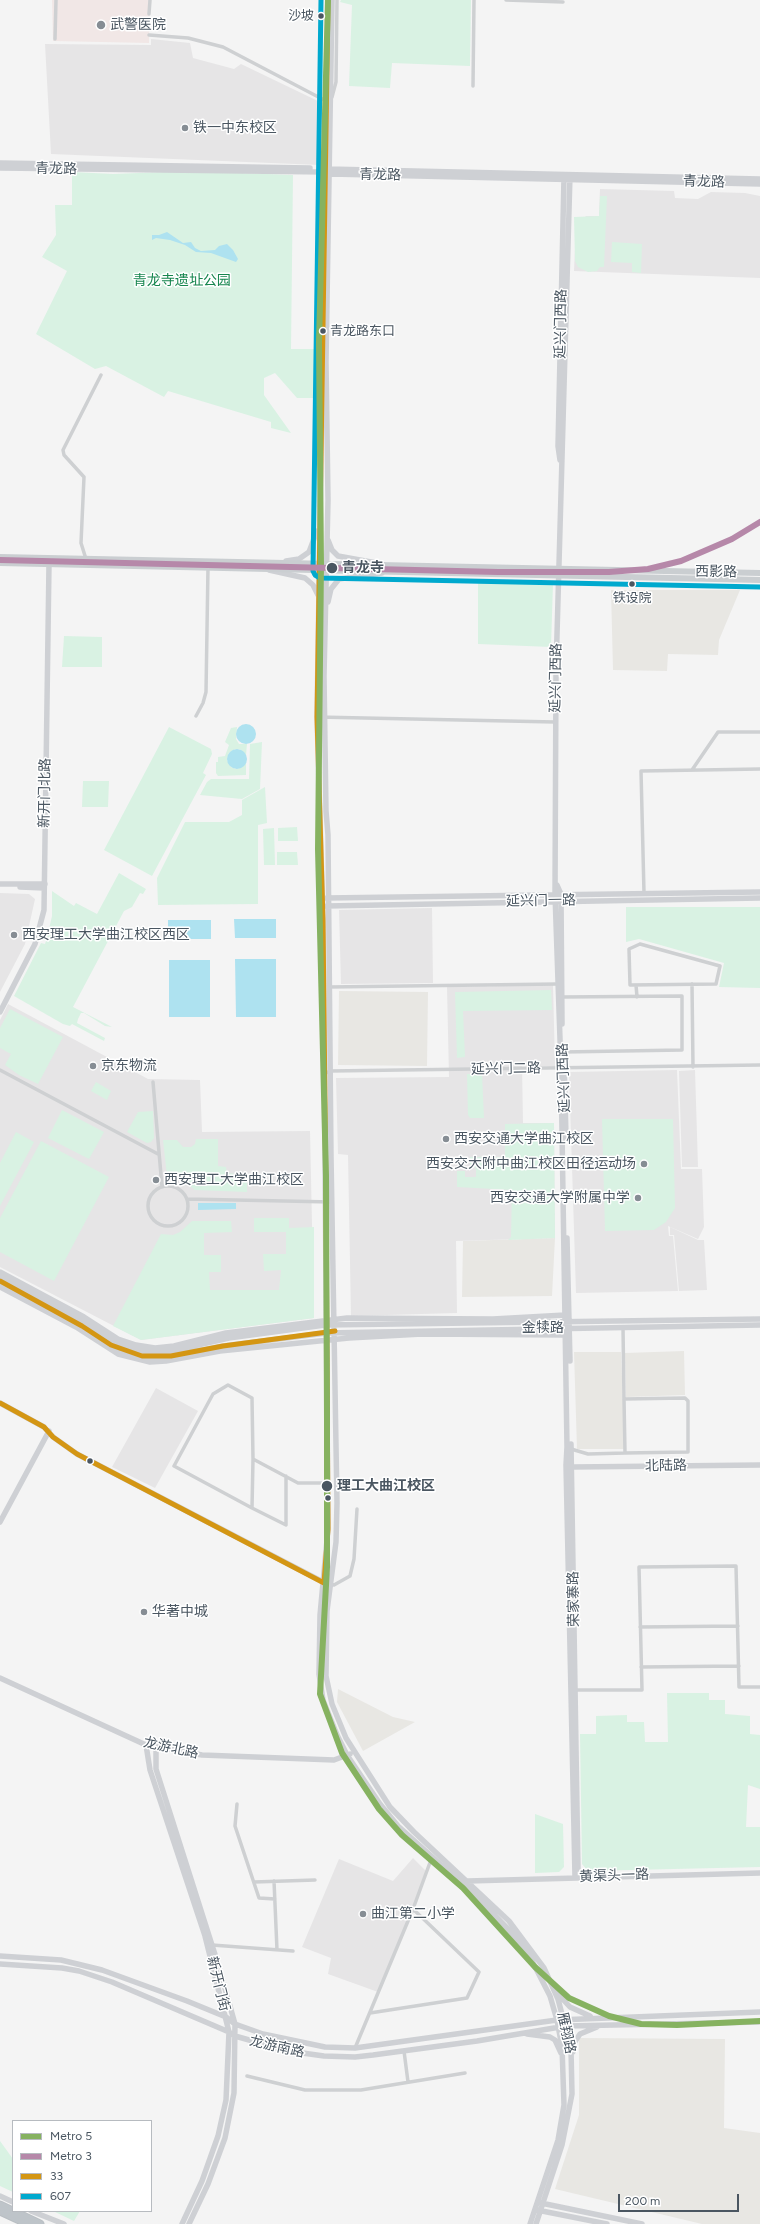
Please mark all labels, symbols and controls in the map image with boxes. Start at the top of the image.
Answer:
place label: 沙坡 [288,8,314,24]
marker: 沙坡 [316,11,326,21]
place label: 武警医院 [110,17,166,33]
marker: 武警医院 [95,19,107,31]
place label: 铁一中东校区 [193,120,277,136]
marker: 铁一中东校区 [180,123,190,133]
street label: 青龙路 [35,160,77,178]
street label: 青龙路 [359,166,401,184]
street label: 青龙路 [683,173,725,191]
park label: 青龙寺遗址公园 [133,273,231,289]
street label: 延兴门西路 [552,289,570,359]
place label: 青龙路东口 [330,323,395,339]
marker: 青龙路东口 [318,326,328,336]
place label: 青龙寺 [342,560,384,576]
marker: 青龙寺 [325,561,339,575]
street label: 西影路 [695,563,737,581]
marker: 铁设院 [627,579,637,589]
place label: 铁设院 [613,590,651,606]
street label: 延兴门西路 [547,643,565,713]
street label: 新开门北路 [36,758,54,828]
street label: 延兴门一路 [506,892,576,910]
place label: 西安理工大学曲江校区西区 [22,927,190,943]
marker: 西安理工大学曲江校区西区 [9,930,19,940]
street label: 延兴门西路 [554,1043,574,1113]
place label: 京东物流 [101,1058,157,1074]
street label: 延兴门二路 [471,1060,541,1078]
marker: 京东物流 [88,1061,98,1071]
place label: 西安交通大学曲江校区 [454,1131,594,1147]
marker: 西安交通大学曲江校区 [441,1134,451,1144]
place label: 西安交大附中曲江校区田径运动场 [426,1156,636,1172]
marker: 西安交大附中曲江校区田径运动场 [639,1159,649,1169]
place label: 西安理工大学曲江校区 [164,1172,304,1188]
marker: 西安理工大学曲江校区 [151,1175,161,1185]
place label: 西安交通大学附属中学 [490,1190,630,1206]
marker: 西安交通大学附属中学 [633,1193,643,1203]
street label: 金犊路 [522,1320,564,1336]
unlabelled marker [85,1456,95,1466]
street label: 北陆路 [645,1457,687,1475]
place label: 理工大曲江校区 [337,1478,435,1494]
marker: 理工大曲江校区 [320,1479,334,1493]
unlabelled marker [323,1493,333,1503]
street label: 荣家寨路 [565,1571,583,1627]
place label: 华著中城 [152,1604,208,1620]
marker: 华著中城 [139,1607,149,1617]
street label: 龙游北路 [142,1734,200,1762]
street label: 黄渠头一路 [579,1866,649,1886]
place label: 曲江第二小学 [371,1906,455,1922]
marker: 曲江第二小学 [358,1909,368,1919]
street label: 新开门街 [203,1955,233,2013]
street label: 雁翔路 [553,2011,579,2055]
street label: 龙游南路 [248,2033,306,2061]
legend [12,2120,152,2212]
text: Metro 5 [50,2129,92,2143]
text: Metro 3 [50,2149,92,2163]
text: 33 [50,2169,63,2183]
scale bar [620,2186,741,2212]
text: 607 [50,2189,71,2203]
text: 200 m [625,2194,660,2208]

